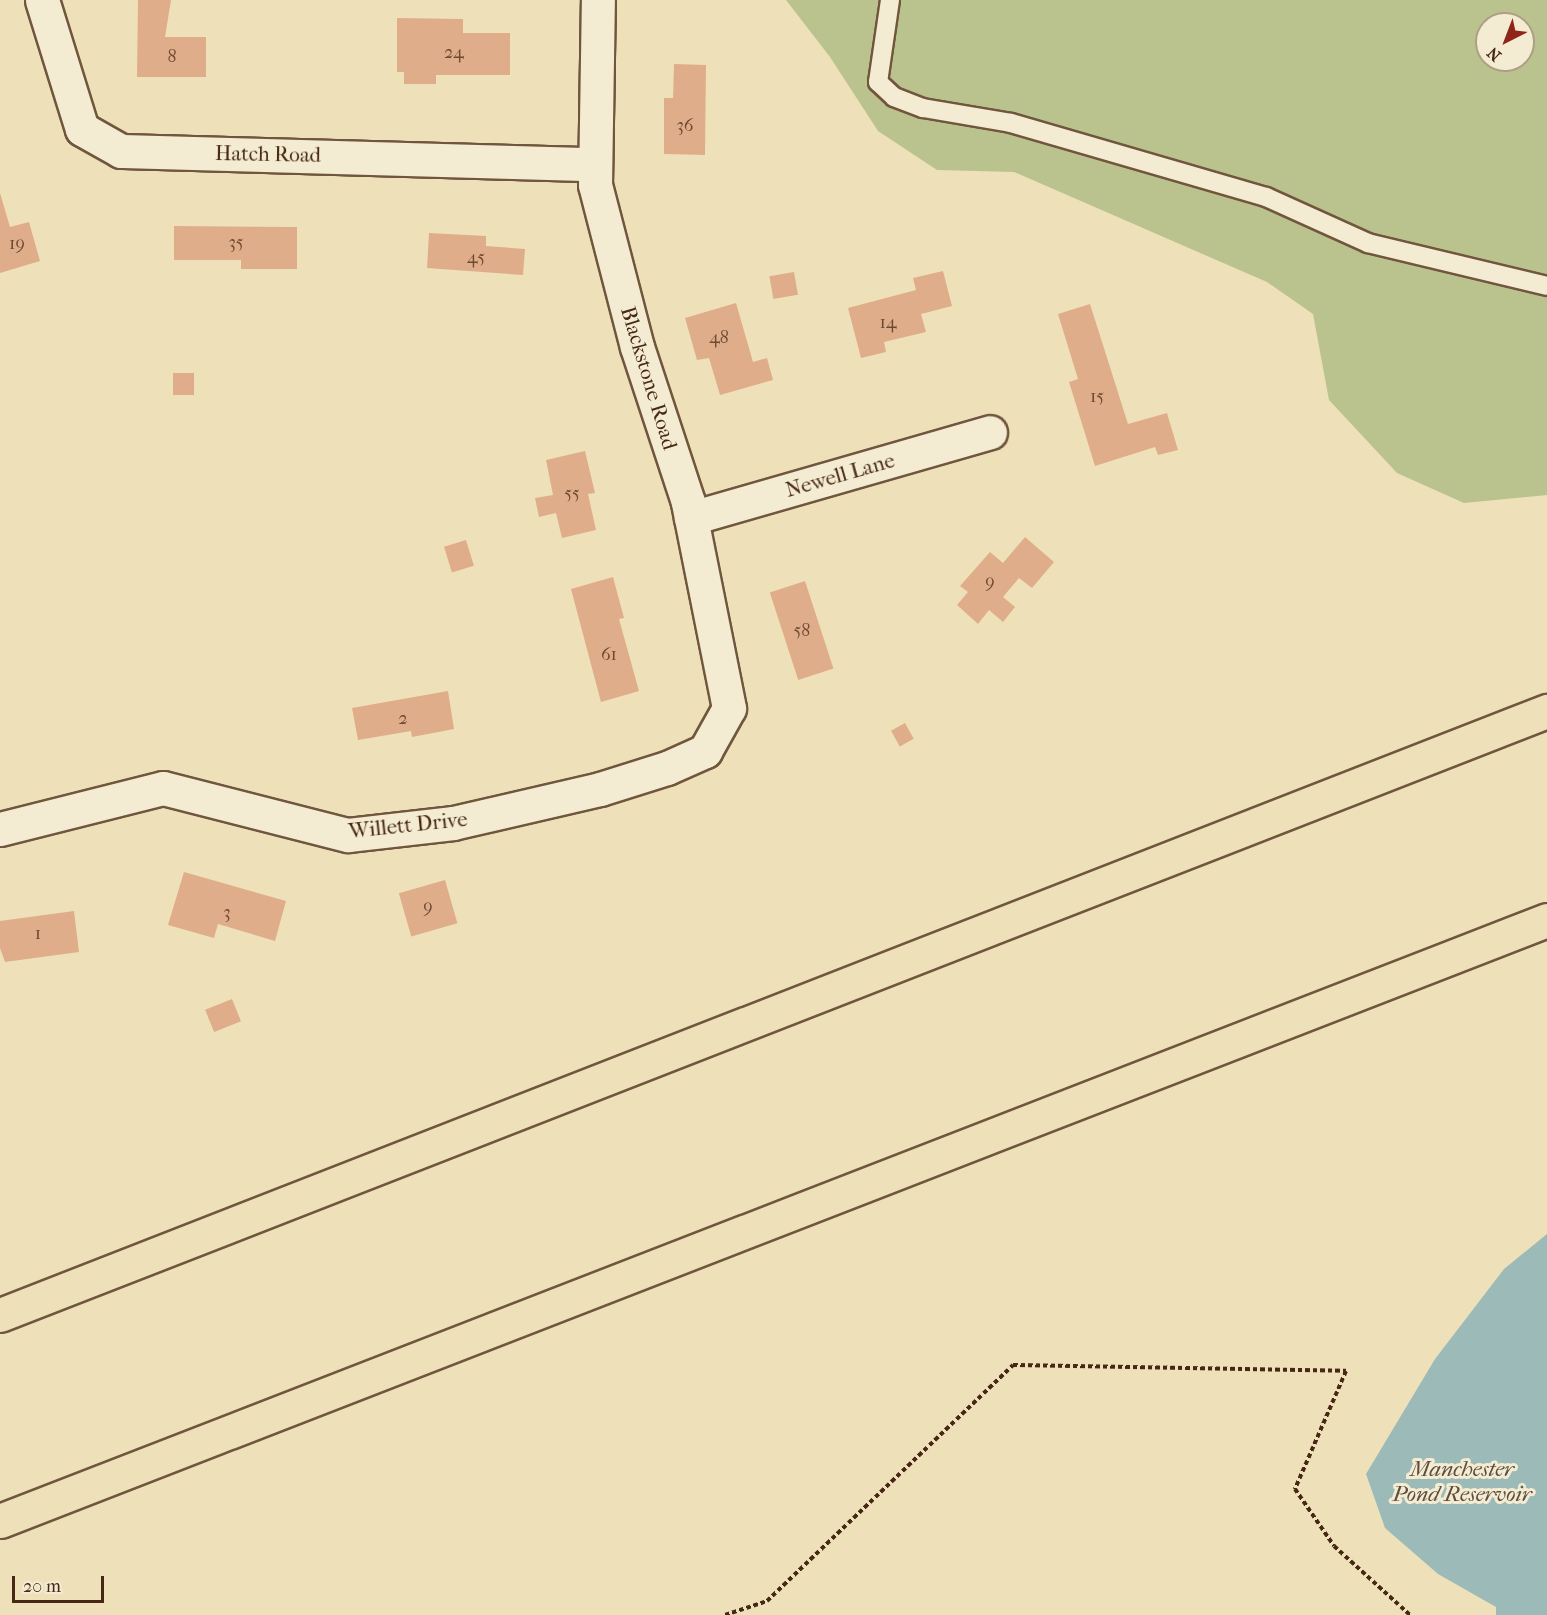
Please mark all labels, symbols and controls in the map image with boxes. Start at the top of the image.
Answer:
north arrow [1475,12,1535,72]
house number: 24 [444,42,464,64]
text: N [1483,43,1505,65]
house number: 8 [167,46,177,68]
house number: 36 [676,115,694,137]
street label: Hatch Road [215,140,321,168]
house number: 35 [228,232,244,254]
house number: 19 [9,233,25,255]
house number: 45 [467,247,485,269]
street label: Blackstone Road [615,303,683,453]
house number: 14 [879,312,897,334]
house number: 48 [709,327,729,349]
house number: 15 [1090,386,1104,408]
street label: Newell Lane [783,447,897,503]
house number: 55 [564,483,580,505]
house number: 9 [985,571,995,593]
house number: 58 [794,620,810,642]
house number: 61 [601,644,617,666]
house number: 2 [398,708,408,730]
street label: Willett Drive [347,806,469,844]
house number: 9 [423,896,433,918]
house number: 3 [223,902,231,924]
house number: 1 [35,923,41,945]
water label: Manchester Pond Reservoir [1392,1456,1532,1508]
scale bar [15,1564,106,1602]
text: 20 m [23,1576,61,1597]

